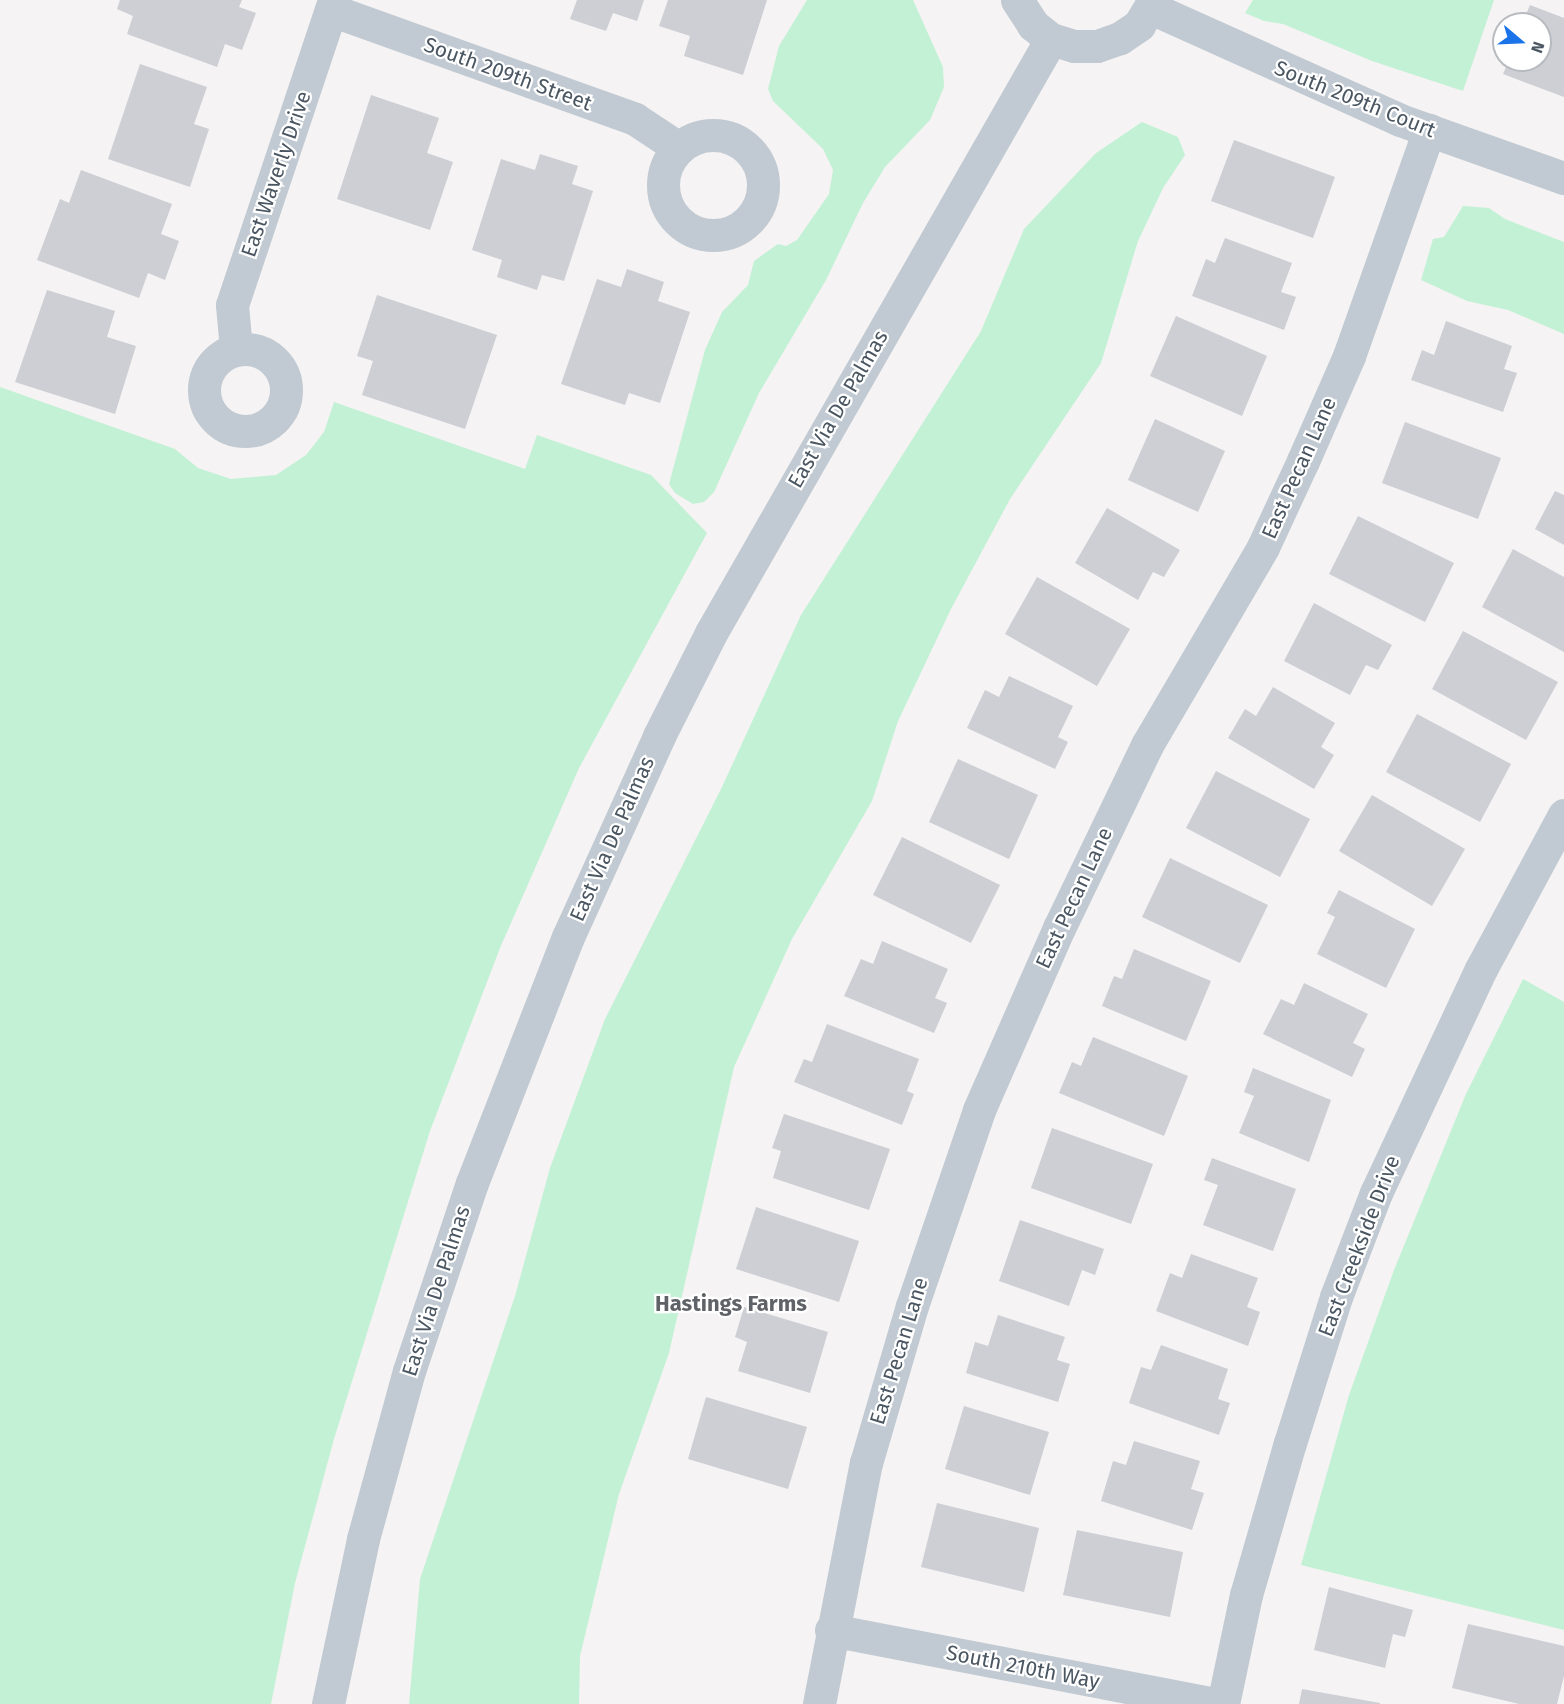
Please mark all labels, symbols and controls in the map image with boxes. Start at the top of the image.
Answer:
north arrow [1492,12,1552,72]
street label: South 209th Street [421,32,595,116]
text: N [1527,39,1548,55]
street label: South 209th Court [1271,55,1439,143]
street label: East Waverly Drive [236,88,316,260]
street label: East Via De Palmas [783,326,893,492]
street label: East Pecan Lane [1256,393,1342,543]
street label: East Via De Palmas [564,753,660,925]
street label: East Pecan Lane [1030,823,1118,973]
street label: East Creekside Drive [1313,1152,1405,1340]
street label: East Via De Palmas [397,1203,475,1379]
street label: East Pecan Lane [865,1274,933,1428]
district label: Hastings Farms [655,1291,807,1317]
street label: South 210th Way [944,1640,1102,1694]

